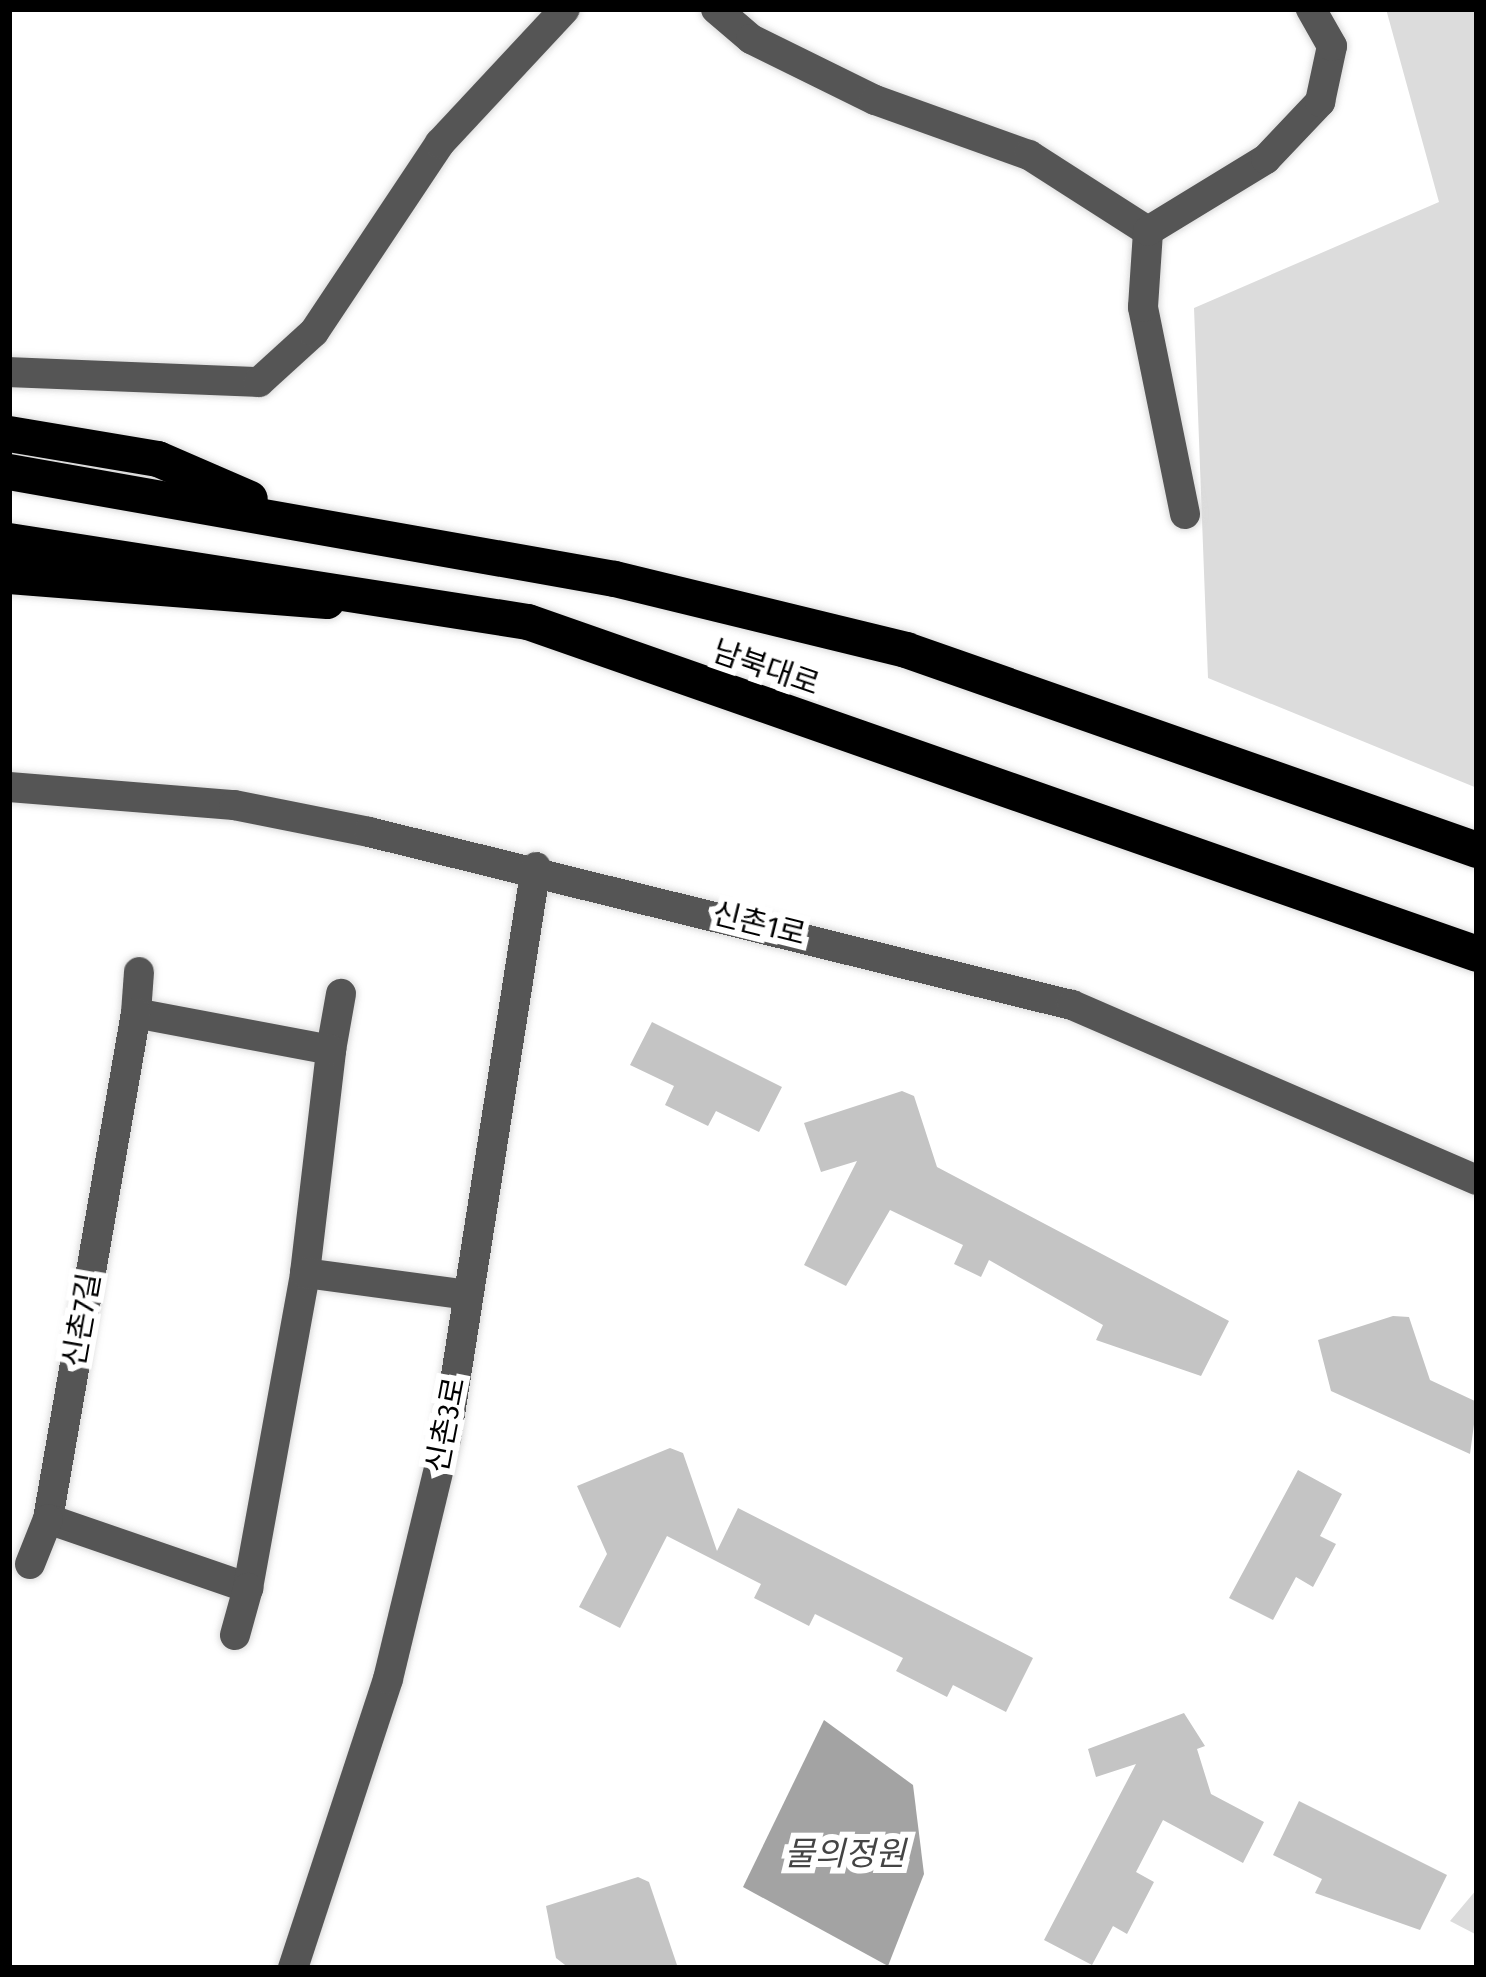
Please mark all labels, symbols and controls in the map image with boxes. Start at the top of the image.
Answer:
street label: 남북대로 [708,633,824,703]
street label: 신촌1로 [709,895,809,953]
street label: 신촌7길 [56,1270,108,1370]
street label: 신촌3로 [419,1374,473,1476]
water label: 물의정원 [784,1835,906,1875]

